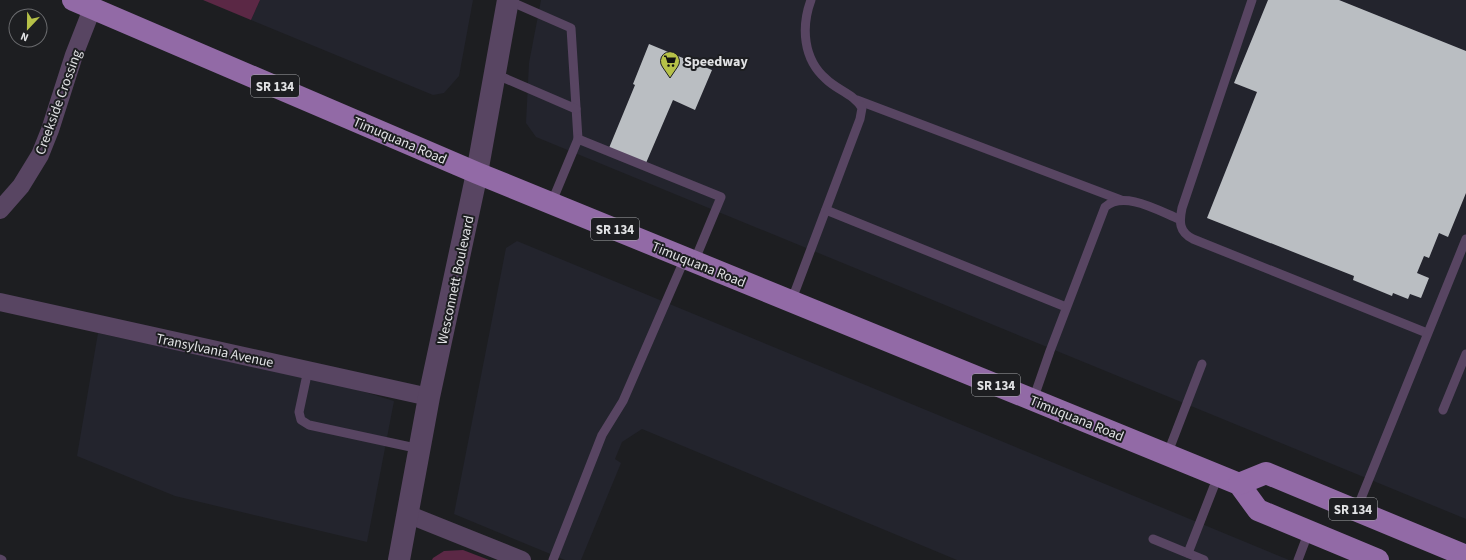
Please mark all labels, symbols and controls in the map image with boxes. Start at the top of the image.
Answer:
north arrow [8,8,48,48]
text: N [18,28,31,45]
street label: Creekside Crossing [31,47,87,158]
supermarket icon: Speedway [659,50,681,78]
place label: Speedway [684,52,748,72]
road number: SR 134 [251,75,299,97]
street label: Timuquana Road [350,112,450,170]
street label: Wesconnett Boulevard [433,214,479,347]
road number: SR 134 [591,218,639,240]
street label: Timuquana Road [648,237,749,293]
street label: Transylvania Avenue [154,329,275,373]
road number: SR 134 [972,374,1020,396]
street label: Timuquana Road [1026,391,1127,447]
road number: SR 134 [1329,498,1377,520]

